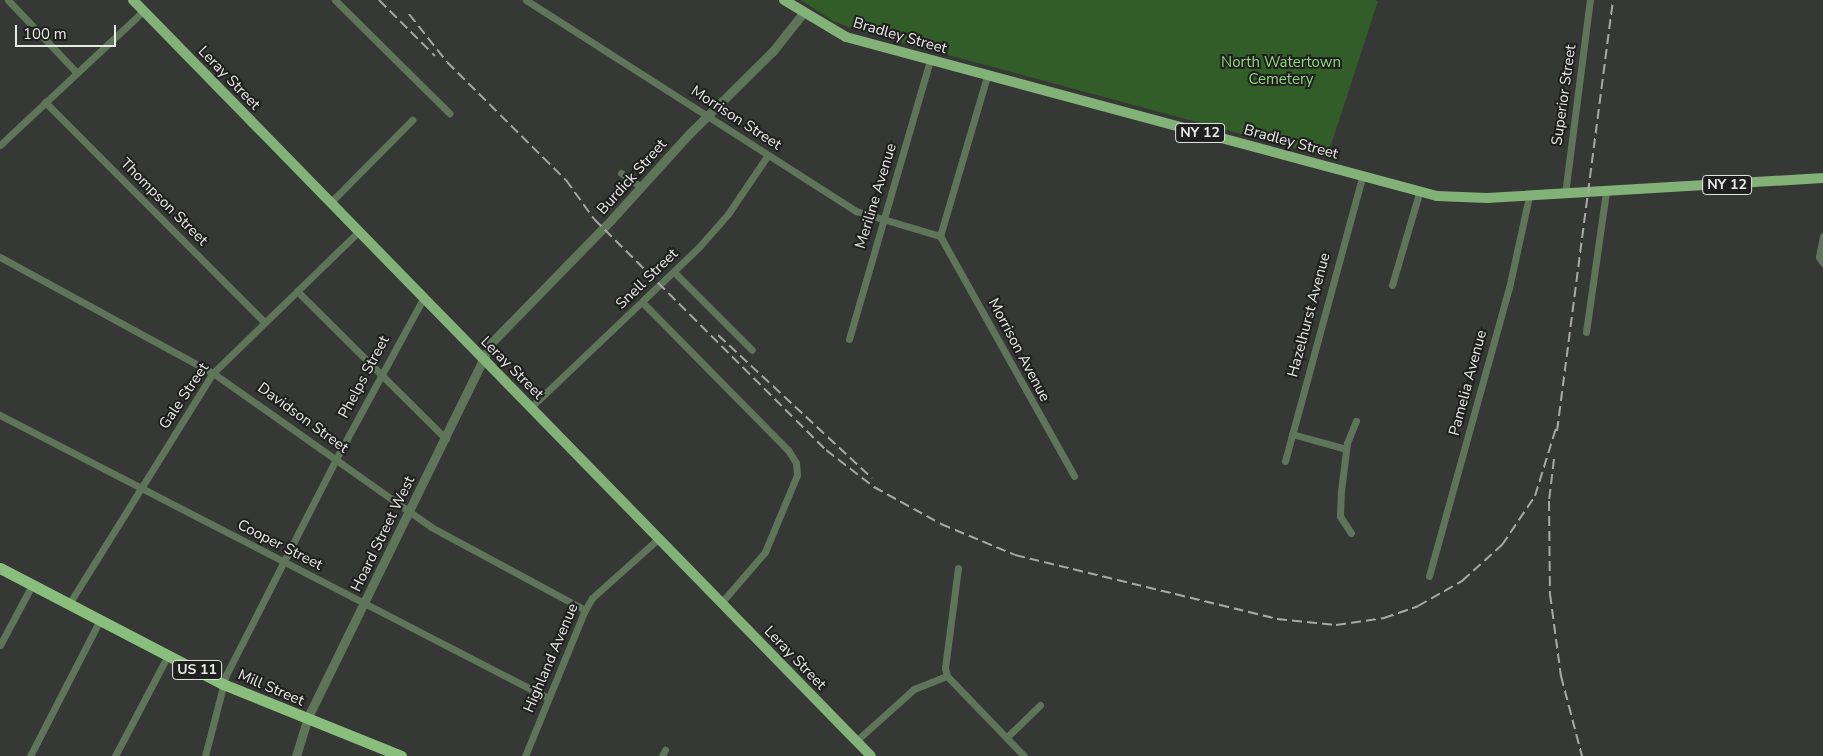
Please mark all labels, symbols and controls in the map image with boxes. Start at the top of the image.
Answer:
street label: Bradley Street [851,14,949,58]
scale bar [18,15,119,47]
text: 100 m [23,24,67,44]
street label: Leray Street [194,42,264,114]
street label: Superior Street [1548,43,1580,147]
park label: North Watertown Cemetery [1221,53,1341,88]
street label: Morrison Street [687,82,785,154]
street label: Bradley Street [1242,121,1340,163]
road number: NY 12 [1175,122,1225,144]
street label: Burdick Street [593,136,671,218]
street label: Meriline Avenue [851,141,901,251]
street label: Thompson Street [117,155,211,249]
road number: NY 12 [1702,174,1752,196]
street label: Snell Street [612,245,682,313]
street label: Hazelhurst Avenue [1284,251,1334,379]
street label: Morrison Avenue [984,295,1054,405]
street label: Pamelia Avenue [1445,328,1491,438]
street label: Phelps Street [335,333,393,421]
street label: Leray Street [477,333,547,403]
street label: Gale Street [155,359,213,433]
street label: Davidson Street [254,379,352,457]
street label: Hoard Street West [347,473,419,595]
street label: Cooper Street [234,516,326,574]
street label: Highland Avenue [520,601,582,715]
street label: Leray Street [760,622,830,694]
road number: US 11 [172,658,222,682]
street label: Mill Street [235,666,307,710]

